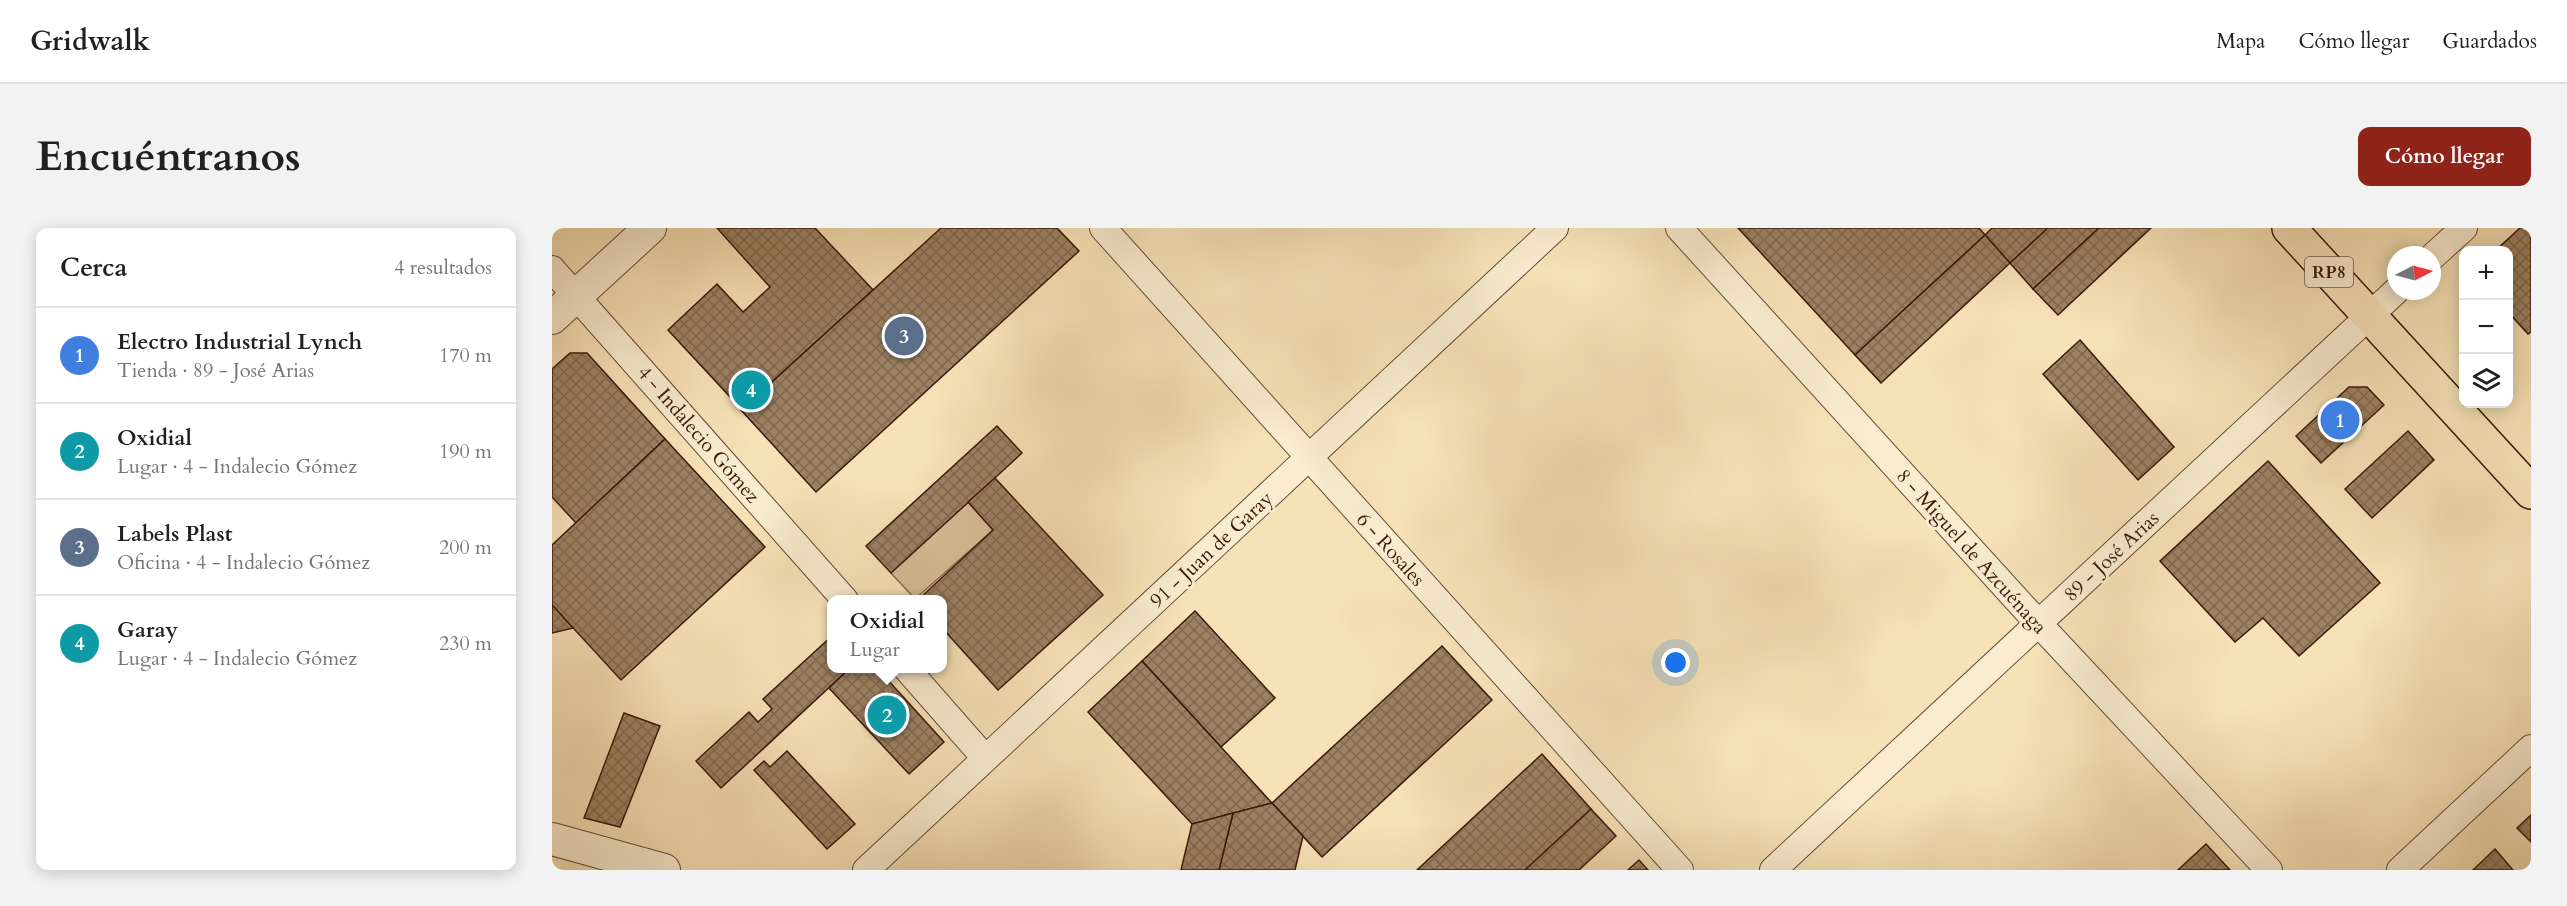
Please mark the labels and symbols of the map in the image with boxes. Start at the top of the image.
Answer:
north arrow [2387,246,2441,300]
road number: RP8 [2305,257,2353,287]
pin: 3 [884,314,924,358]
street label: 4 - Indalecio Gómez [633,360,765,508]
pin: 4 [732,368,770,412]
pin: 1 [2320,398,2360,442]
street label: 8 - Miguel de Azcuénaga [1890,463,2053,640]
street label: 91 - Juan de Garay [1144,485,1279,614]
street label: 89 - José Arias [2058,505,2165,608]
street label: 6 - Rosales [1350,507,1431,592]
your location [1661,648,1690,677]
pin: 2 [868,692,906,738]

